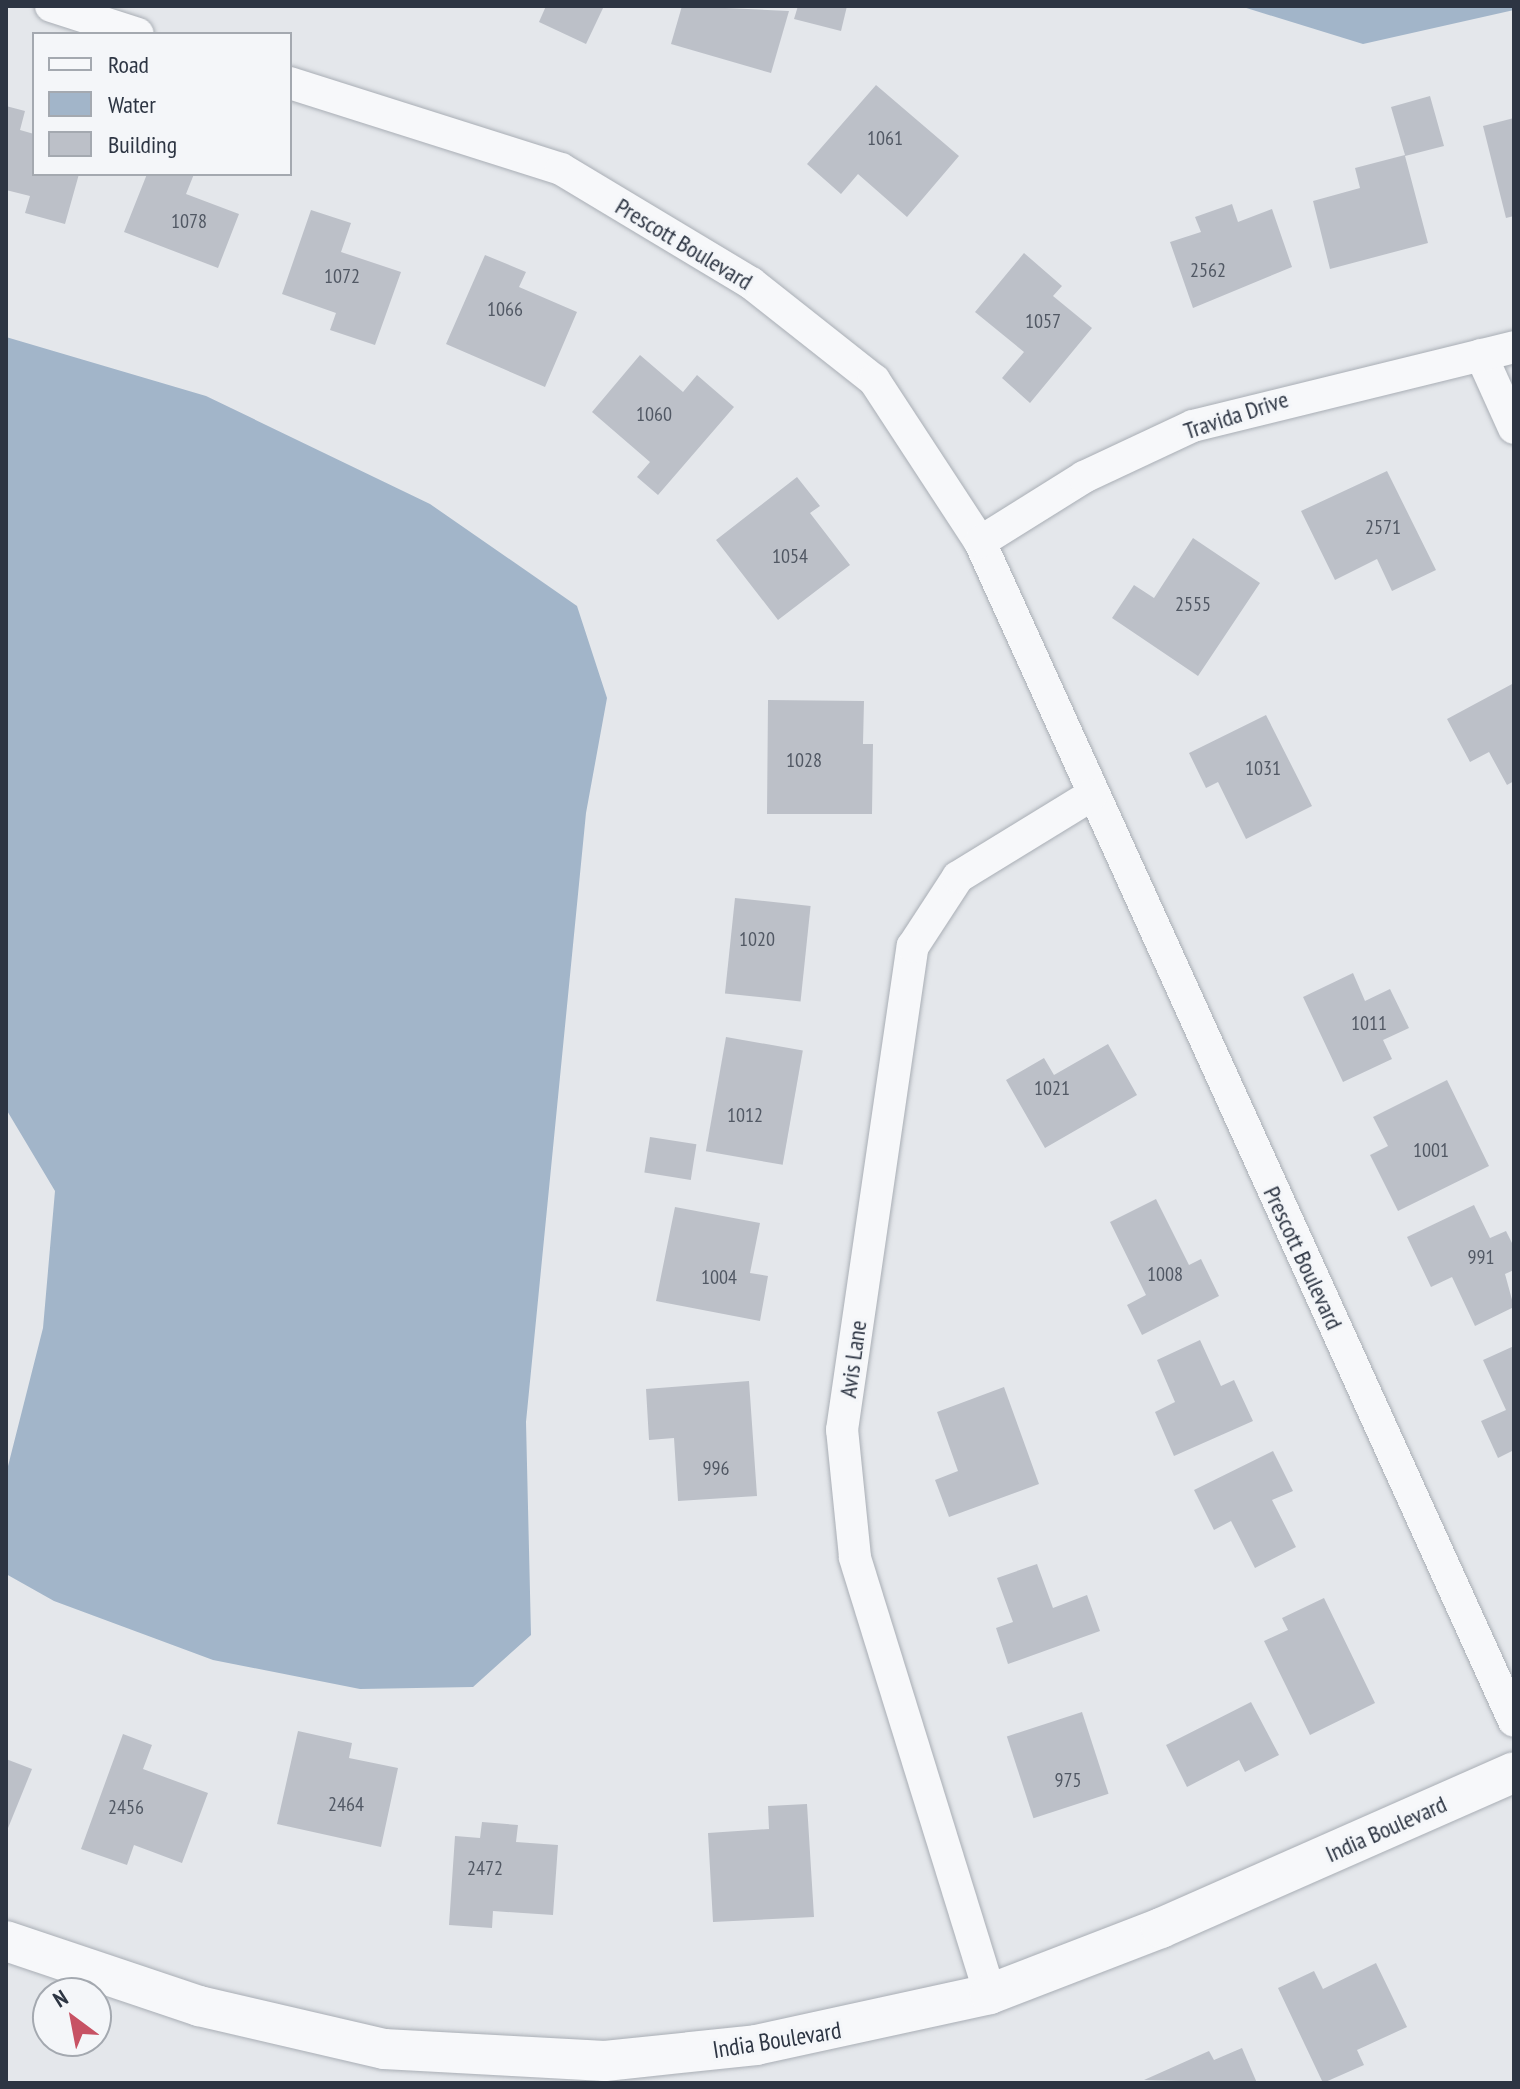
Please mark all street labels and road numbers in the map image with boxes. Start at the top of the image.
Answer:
street label: Prescott Boulevard [610,192,758,296]
street label: Travida Drive [1180,385,1292,445]
street label: Prescott Boulevard [1257,1182,1349,1334]
street label: Avis Lane [833,1318,873,1400]
street label: India Boulevard [1321,1790,1451,1868]
street label: India Boulevard [711,2016,843,2064]

